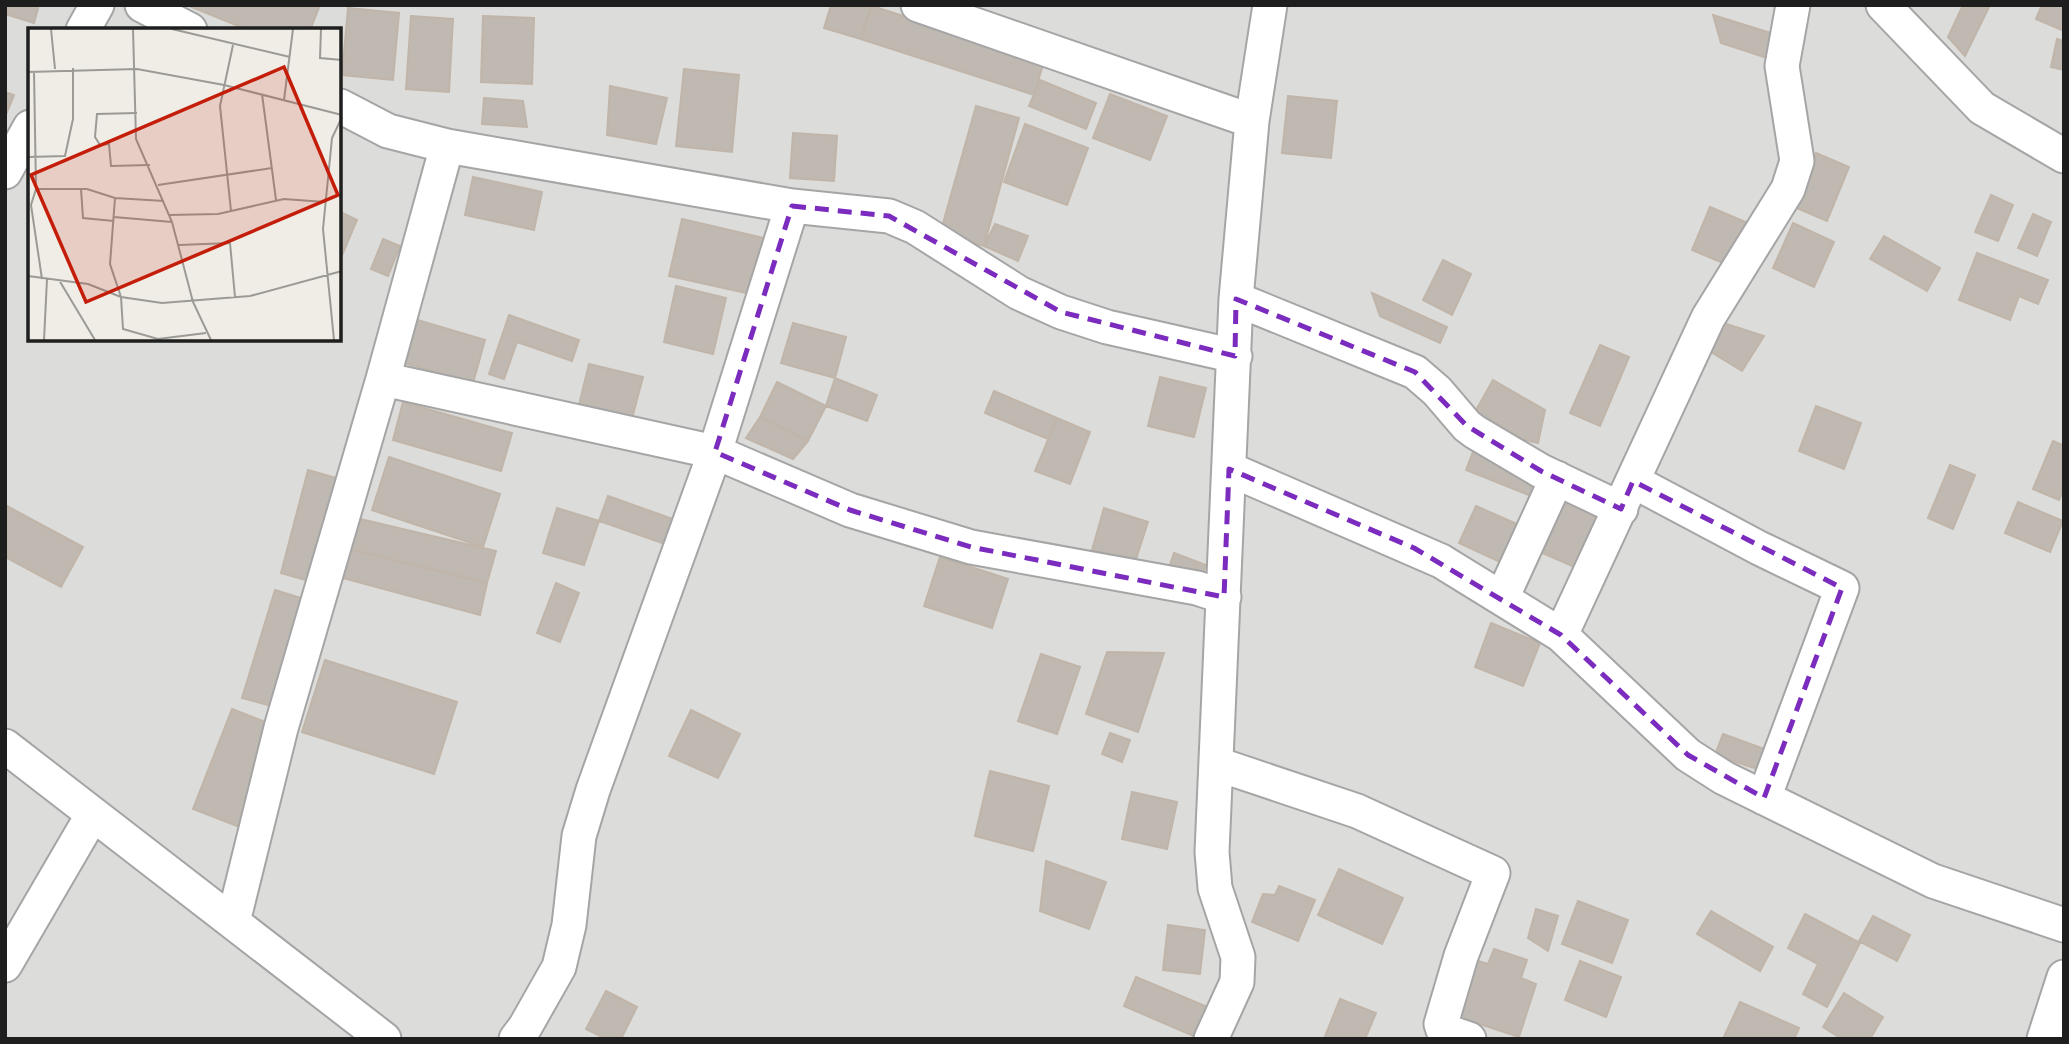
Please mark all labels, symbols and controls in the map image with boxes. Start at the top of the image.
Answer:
inset map [28,28,341,341]

